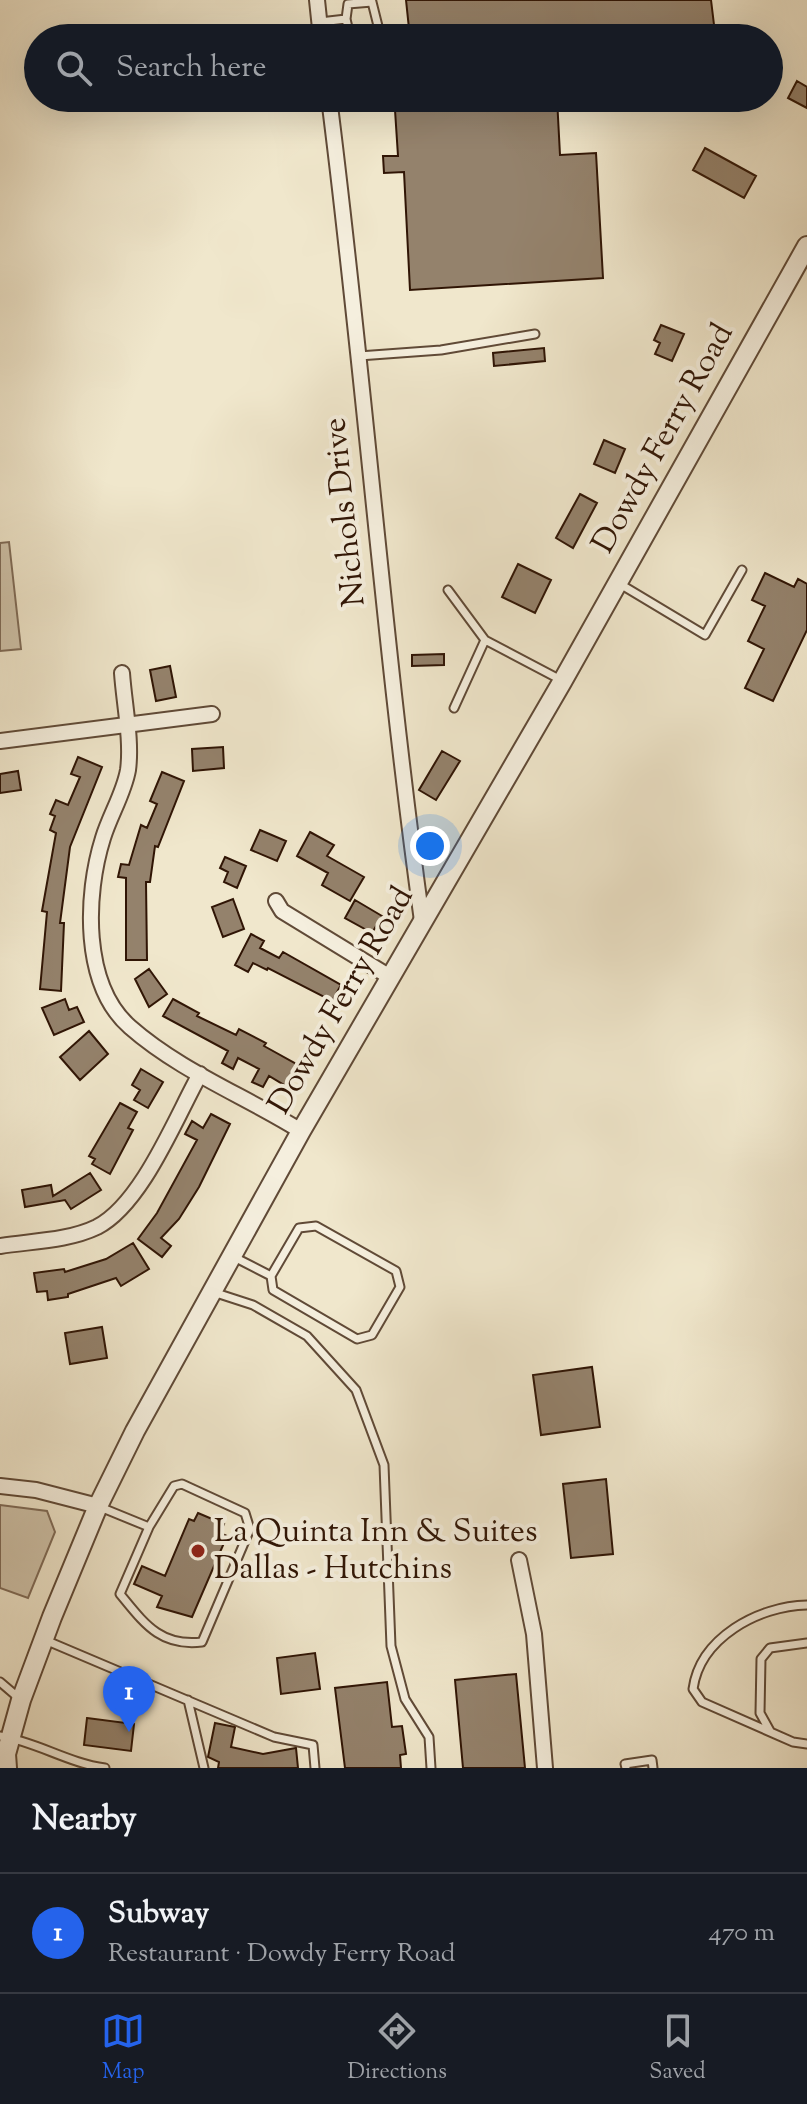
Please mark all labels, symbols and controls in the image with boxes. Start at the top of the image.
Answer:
search box [24,24,783,112]
icon: search [52,46,96,90]
text: Search here [116,47,266,90]
street label: Dowdy Ferry Road [582,316,746,562]
street label: Nichols Drive [313,415,379,609]
your location [410,826,450,866]
street label: Dowdy Ferry Road [258,879,426,1123]
place label: La Quinta Inn & Suites Dallas - Hutchins [214,1510,537,1593]
marker: La Quinta Inn & Suites Dallas - Hutchins [189,1542,207,1560]
pin: 1 [103,1666,155,1732]
text: Nearby [32,1796,137,1845]
text: Subway [108,1893,209,1936]
text: 1 [54,1915,62,1952]
text: 470 m [709,1915,775,1952]
text: Restaurant · Dowdy Ferry Road [108,1936,455,1973]
tab: Map [101,2009,145,2089]
tab: Directions [348,2009,447,2089]
tab: Saved [649,2009,706,2089]

